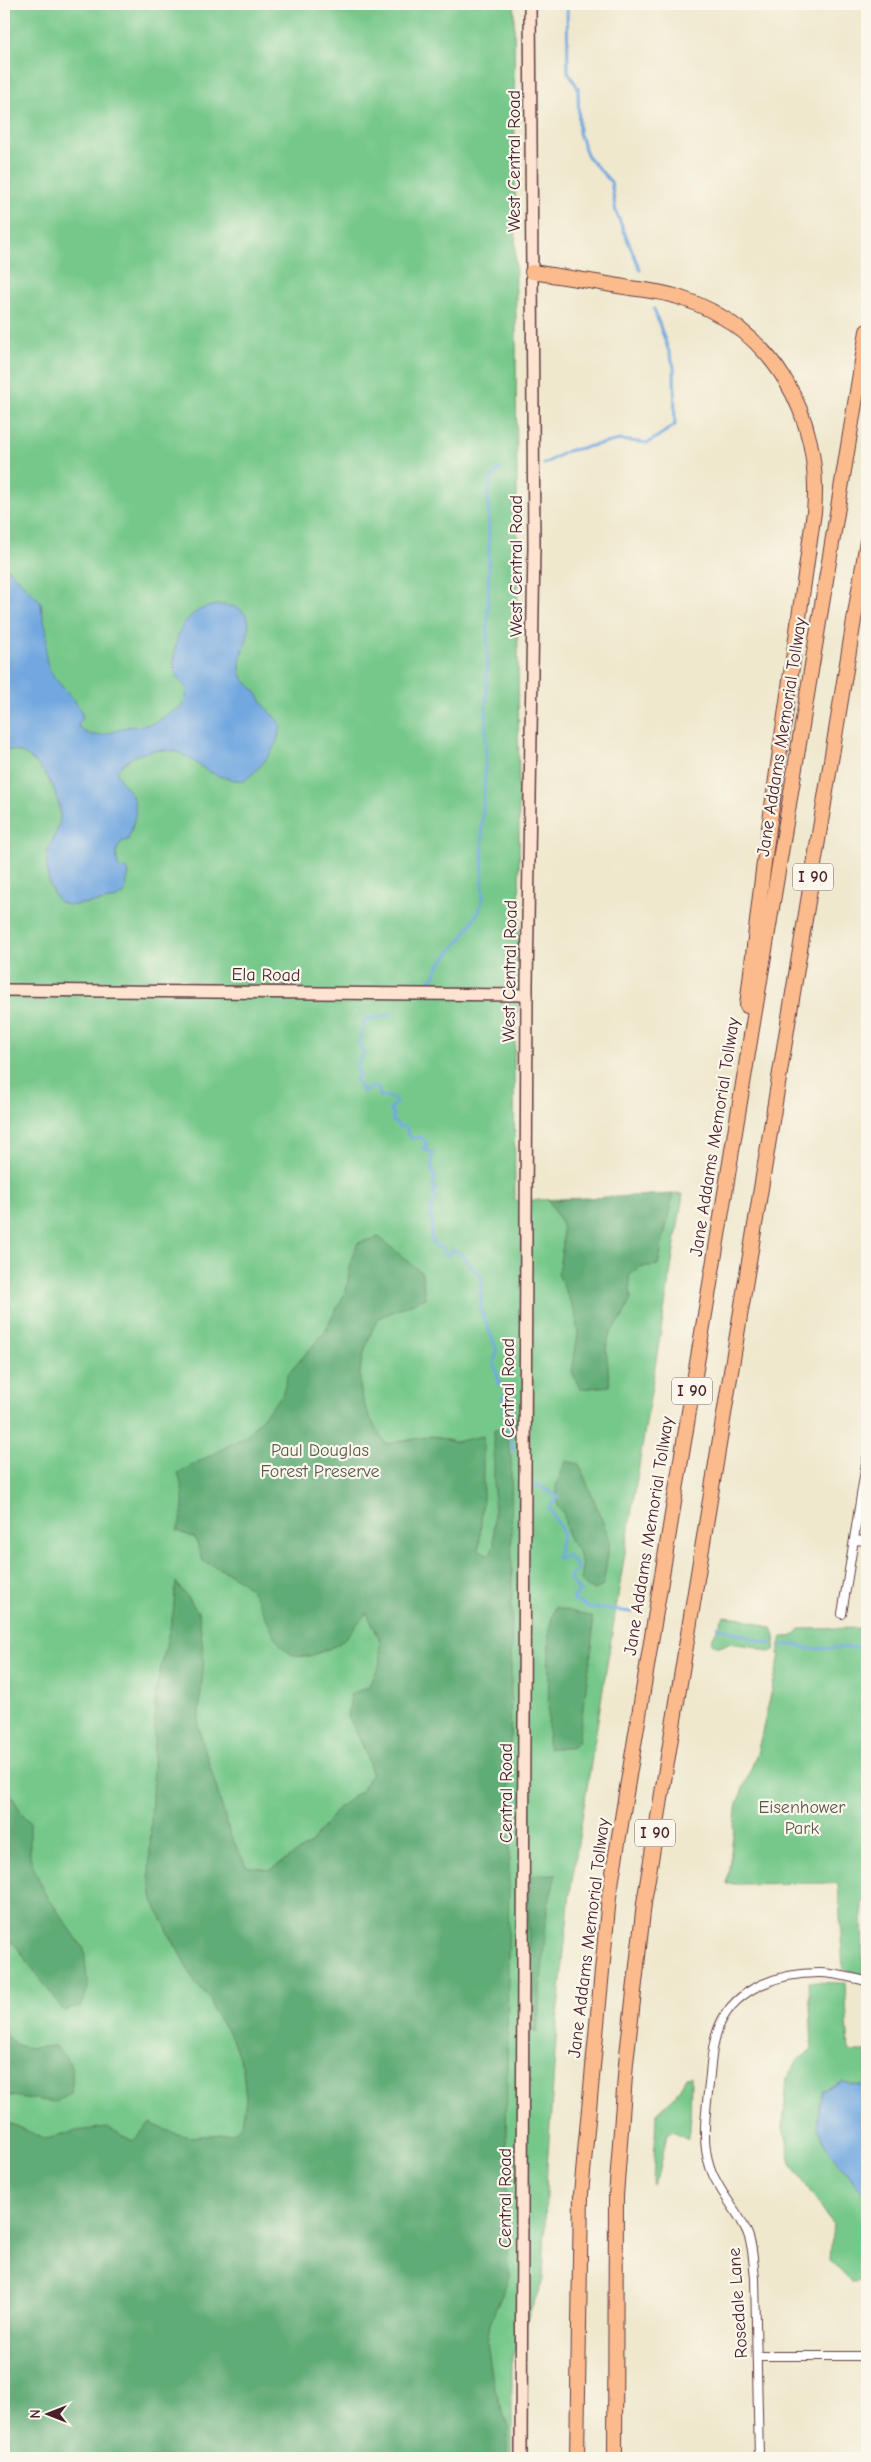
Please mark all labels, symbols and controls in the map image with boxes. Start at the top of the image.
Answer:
street label: West Central Road [504,90,525,232]
street label: West Central Road [506,495,527,637]
street label: Jane Addams Memorial Tollway [753,615,811,858]
road number: I 90 [793,864,833,890]
street label: West Central Road [498,900,522,1042]
street label: Ela Road [231,964,301,986]
street label: Jane Addams Memorial Tollway [686,1015,744,1258]
street label: Central Road [498,1338,519,1438]
road number: I 90 [672,1378,712,1404]
street label: Jane Addams Memorial Tollway [620,1414,678,1657]
park label: Paul Douglas Forest Preserve [260,1440,380,1482]
street label: Central Road [496,1743,517,1843]
park label: Eisenhower Park [759,1797,846,1839]
street label: Jane Addams Memorial Tollway [564,1816,614,2059]
road number: I 90 [635,1820,675,1846]
street label: Central Road [495,2148,516,2248]
street label: Rosedale Lane [724,2247,752,2359]
north arrow [22,2390,72,2440]
text: N [27,2409,44,2419]

